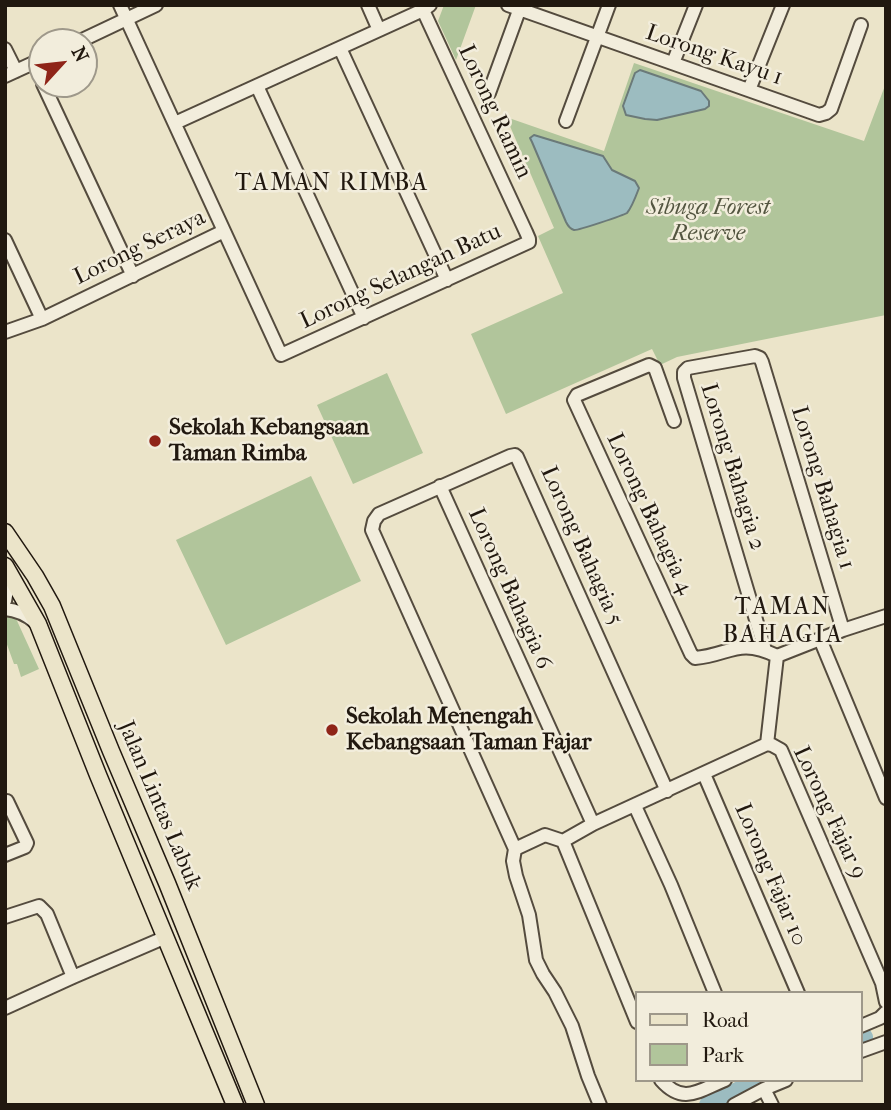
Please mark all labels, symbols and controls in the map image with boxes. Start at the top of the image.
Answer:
street label: Lorong Kayu 1 [642,20,786,92]
north arrow [28,28,98,98]
street label: Lorong Ramin [451,41,537,183]
text: N [67,43,93,66]
district label: TAMAN RIMBA [236,170,428,198]
park label: Sibuga Forest Reserve [646,194,770,248]
street label: Lorong Seraya [70,204,210,292]
street label: Lorong Selangan Batu [296,218,506,336]
street label: Lorong Bahagia 2 [694,380,770,554]
street label: Lorong Bahagia 1 [784,403,860,573]
place label: Sekolah Kebangsaan Taman Rimba [169,414,369,468]
street label: Lorong Bahagia 4 [600,429,698,599]
marker: Sekolah Kebangsaan Taman Rimba [147,433,163,449]
street label: Lorong Bahagia 5 [534,462,628,630]
street label: Lorong Bahagia 6 [461,504,557,674]
district label: TAMAN BAHAGIA [723,594,843,650]
place label: Sekolah Menengah Kebangsaan Taman Fajar [346,703,591,757]
street label: Jalan Lintas Labuk [111,717,207,895]
marker: Sekolah Menengah Kebangsaan Taman Fajar [324,722,340,738]
street label: Lorong Fajar 9 [786,742,872,884]
street label: Lorong Fajar 10 [728,800,812,950]
legend [636,991,863,1082]
text: Road [702,1008,749,1032]
text: Park [702,1043,744,1067]

